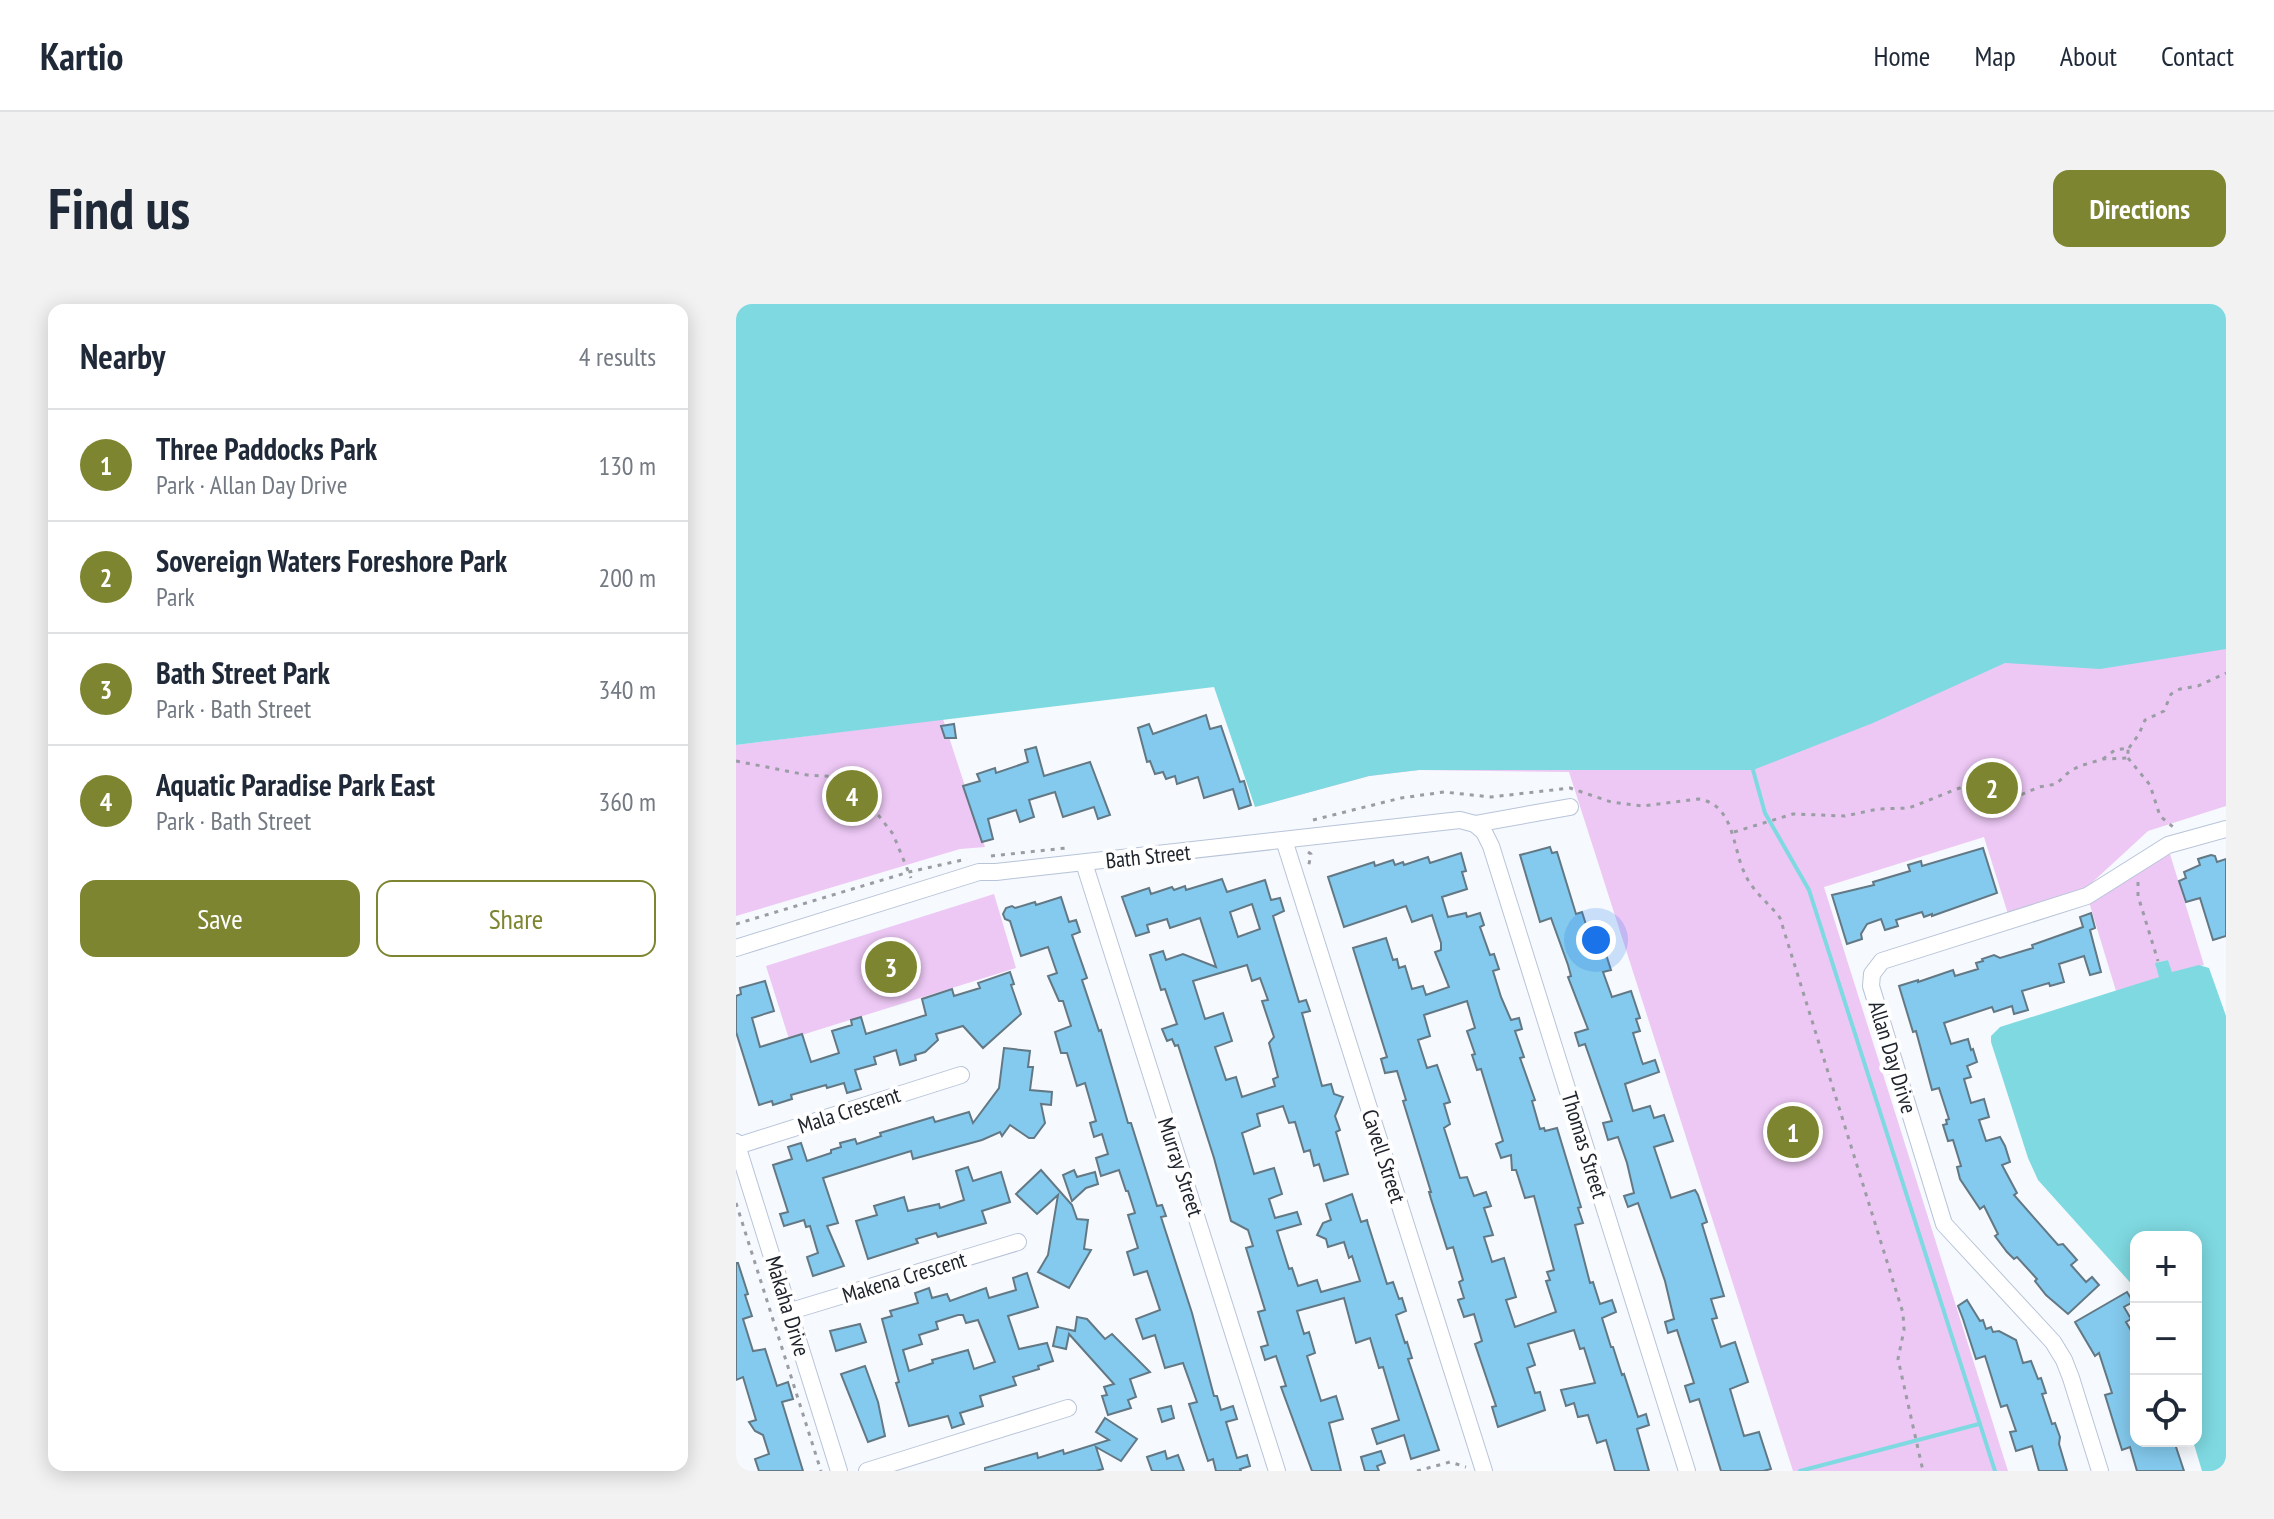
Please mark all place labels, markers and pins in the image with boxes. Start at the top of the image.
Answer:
pin: 2 [1966,758,2018,818]
pin: 4 [826,766,878,826]
pin: 3 [865,937,917,997]
pin: 1 [1767,1102,1819,1162]

